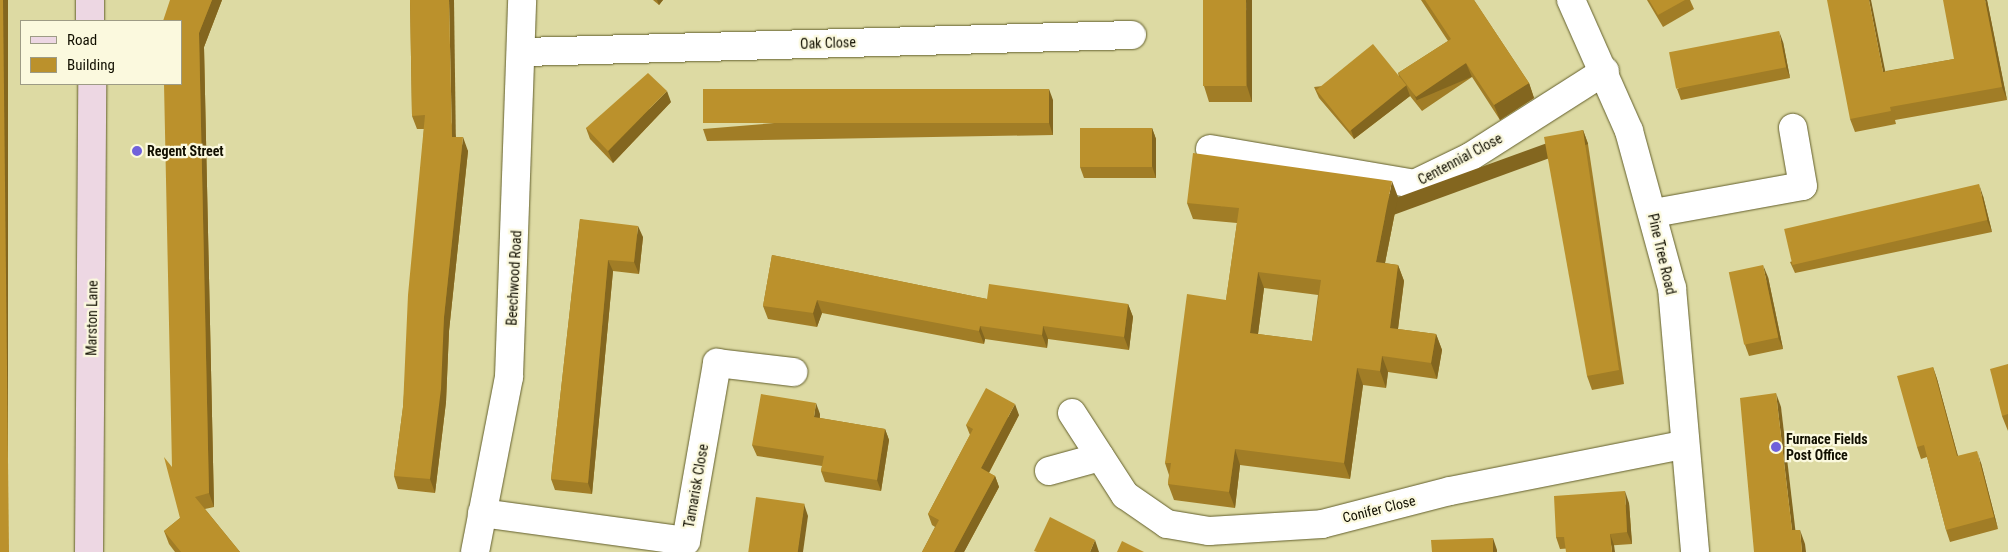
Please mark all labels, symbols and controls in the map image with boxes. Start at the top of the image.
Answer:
legend [20,20,182,85]
text: Road [67,31,97,49]
street label: Oak Close [800,34,856,52]
text: Building [67,56,115,74]
street label: Centennial Close [1415,130,1505,188]
place label: Regent Street [147,143,224,159]
marker: Regent Street [131,145,143,157]
street label: Pine Tree Road [1644,212,1680,296]
street label: Beechwood Road [503,230,525,326]
street label: Marston Lane [83,280,101,356]
place label: Furnace Fields Post Office [1786,431,1868,464]
marker: Furnace Fields Post Office [1770,441,1782,453]
street label: Tamarisk Close [680,443,712,529]
street label: Conifer Close [1341,492,1417,526]

